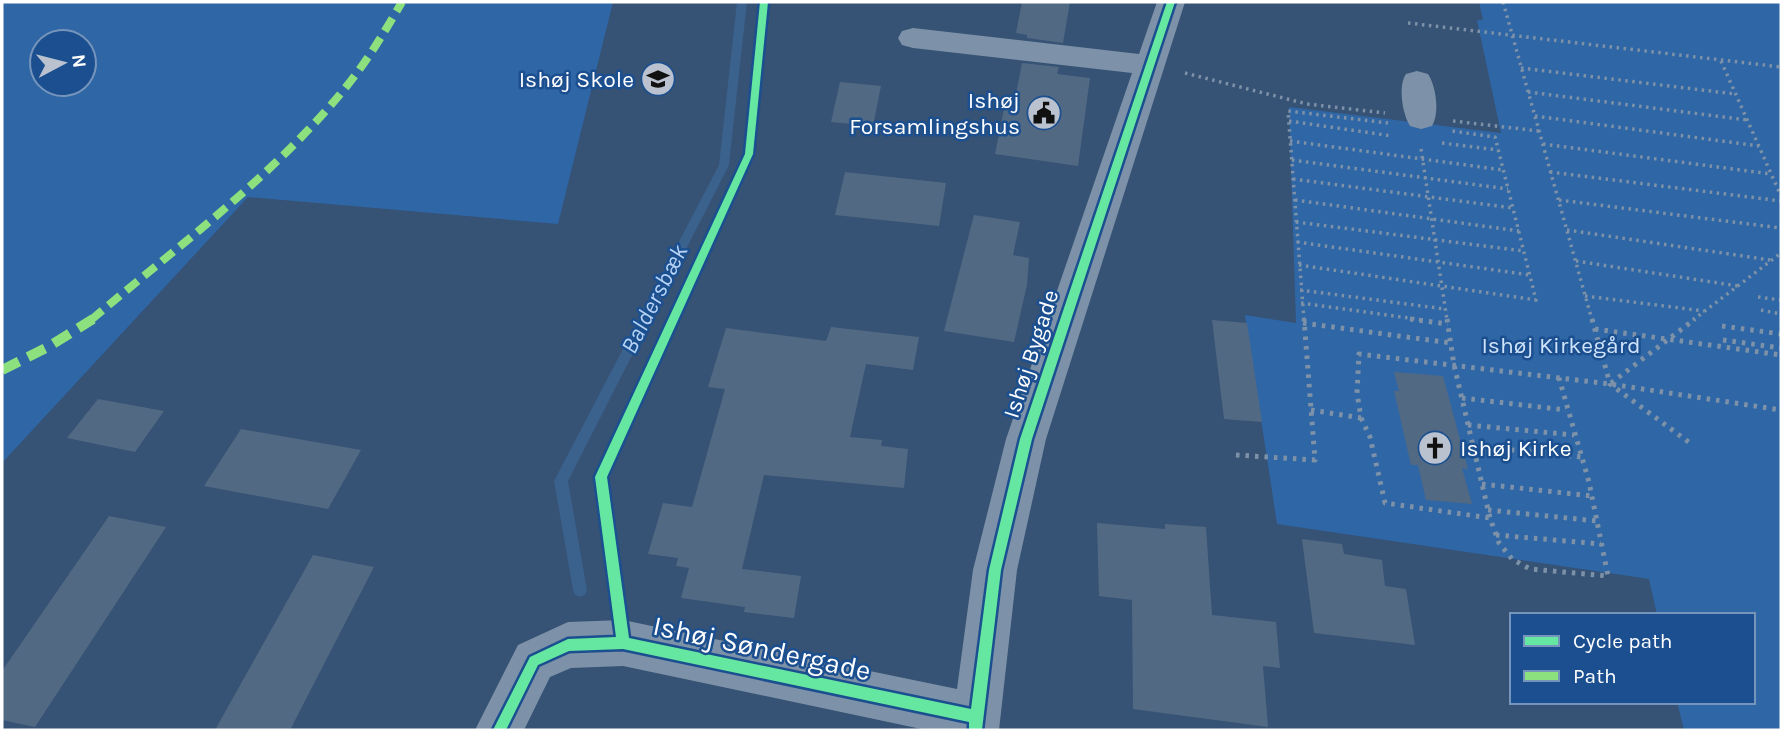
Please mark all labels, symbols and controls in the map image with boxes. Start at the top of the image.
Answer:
north arrow [28,28,98,98]
text: N [67,53,91,69]
school or university icon: Ishøj Skole [639,60,677,98]
place label: Ishøj Skole [519,66,634,93]
place label: Ishøj Forsamlingshus [849,87,1020,140]
public building icon: Ishøj Forsamlingshus [1025,94,1063,132]
water label: Baldersbæk [615,239,694,358]
street label: Ishøj Bygade [998,286,1064,422]
park label: Ishøj Kirkegård [1481,332,1641,359]
church icon: Ishøj Kirke [1416,429,1454,467]
place label: Ishøj Kirke [1460,435,1572,462]
street label: Ishøj Søndergade [650,609,874,687]
legend [1510,613,1755,704]
text: Cycle path [1573,629,1673,653]
text: Path [1573,664,1617,688]

